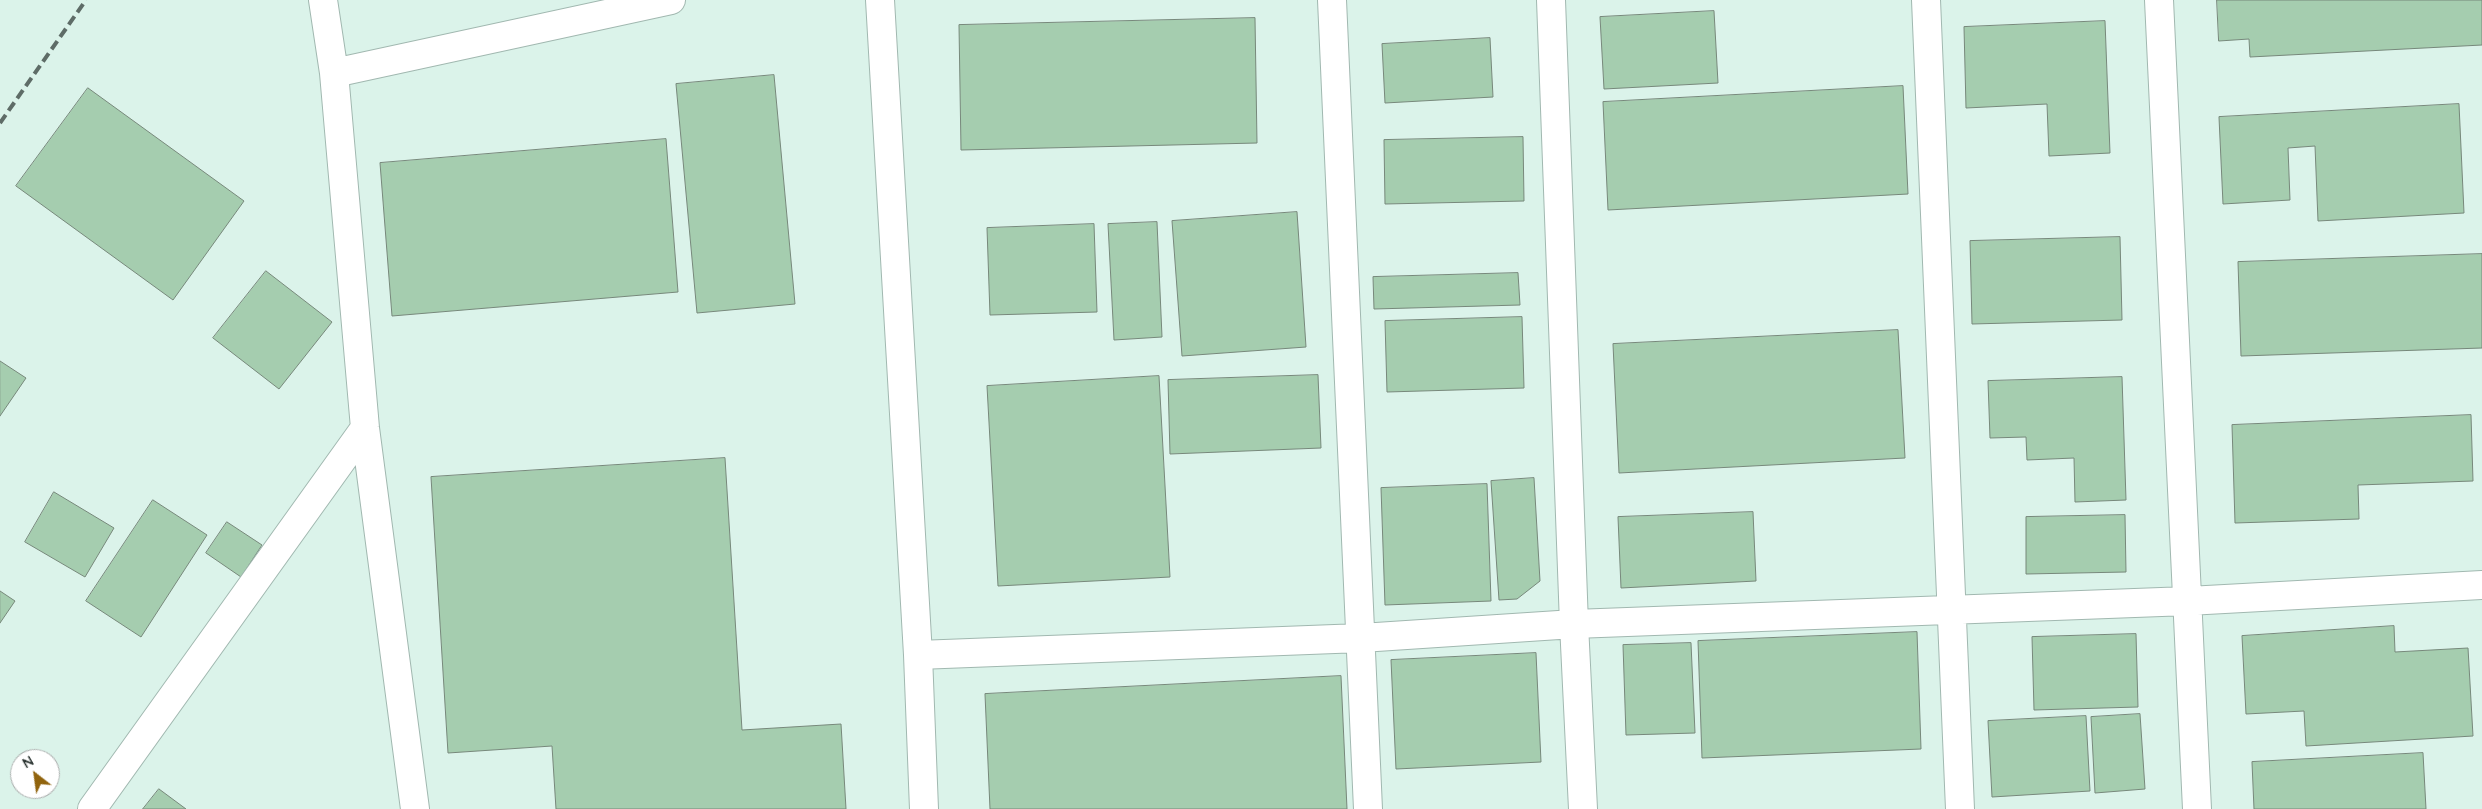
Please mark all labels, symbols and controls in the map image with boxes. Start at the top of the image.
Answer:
north arrow [10,749,60,799]
text: N [19,752,37,772]

